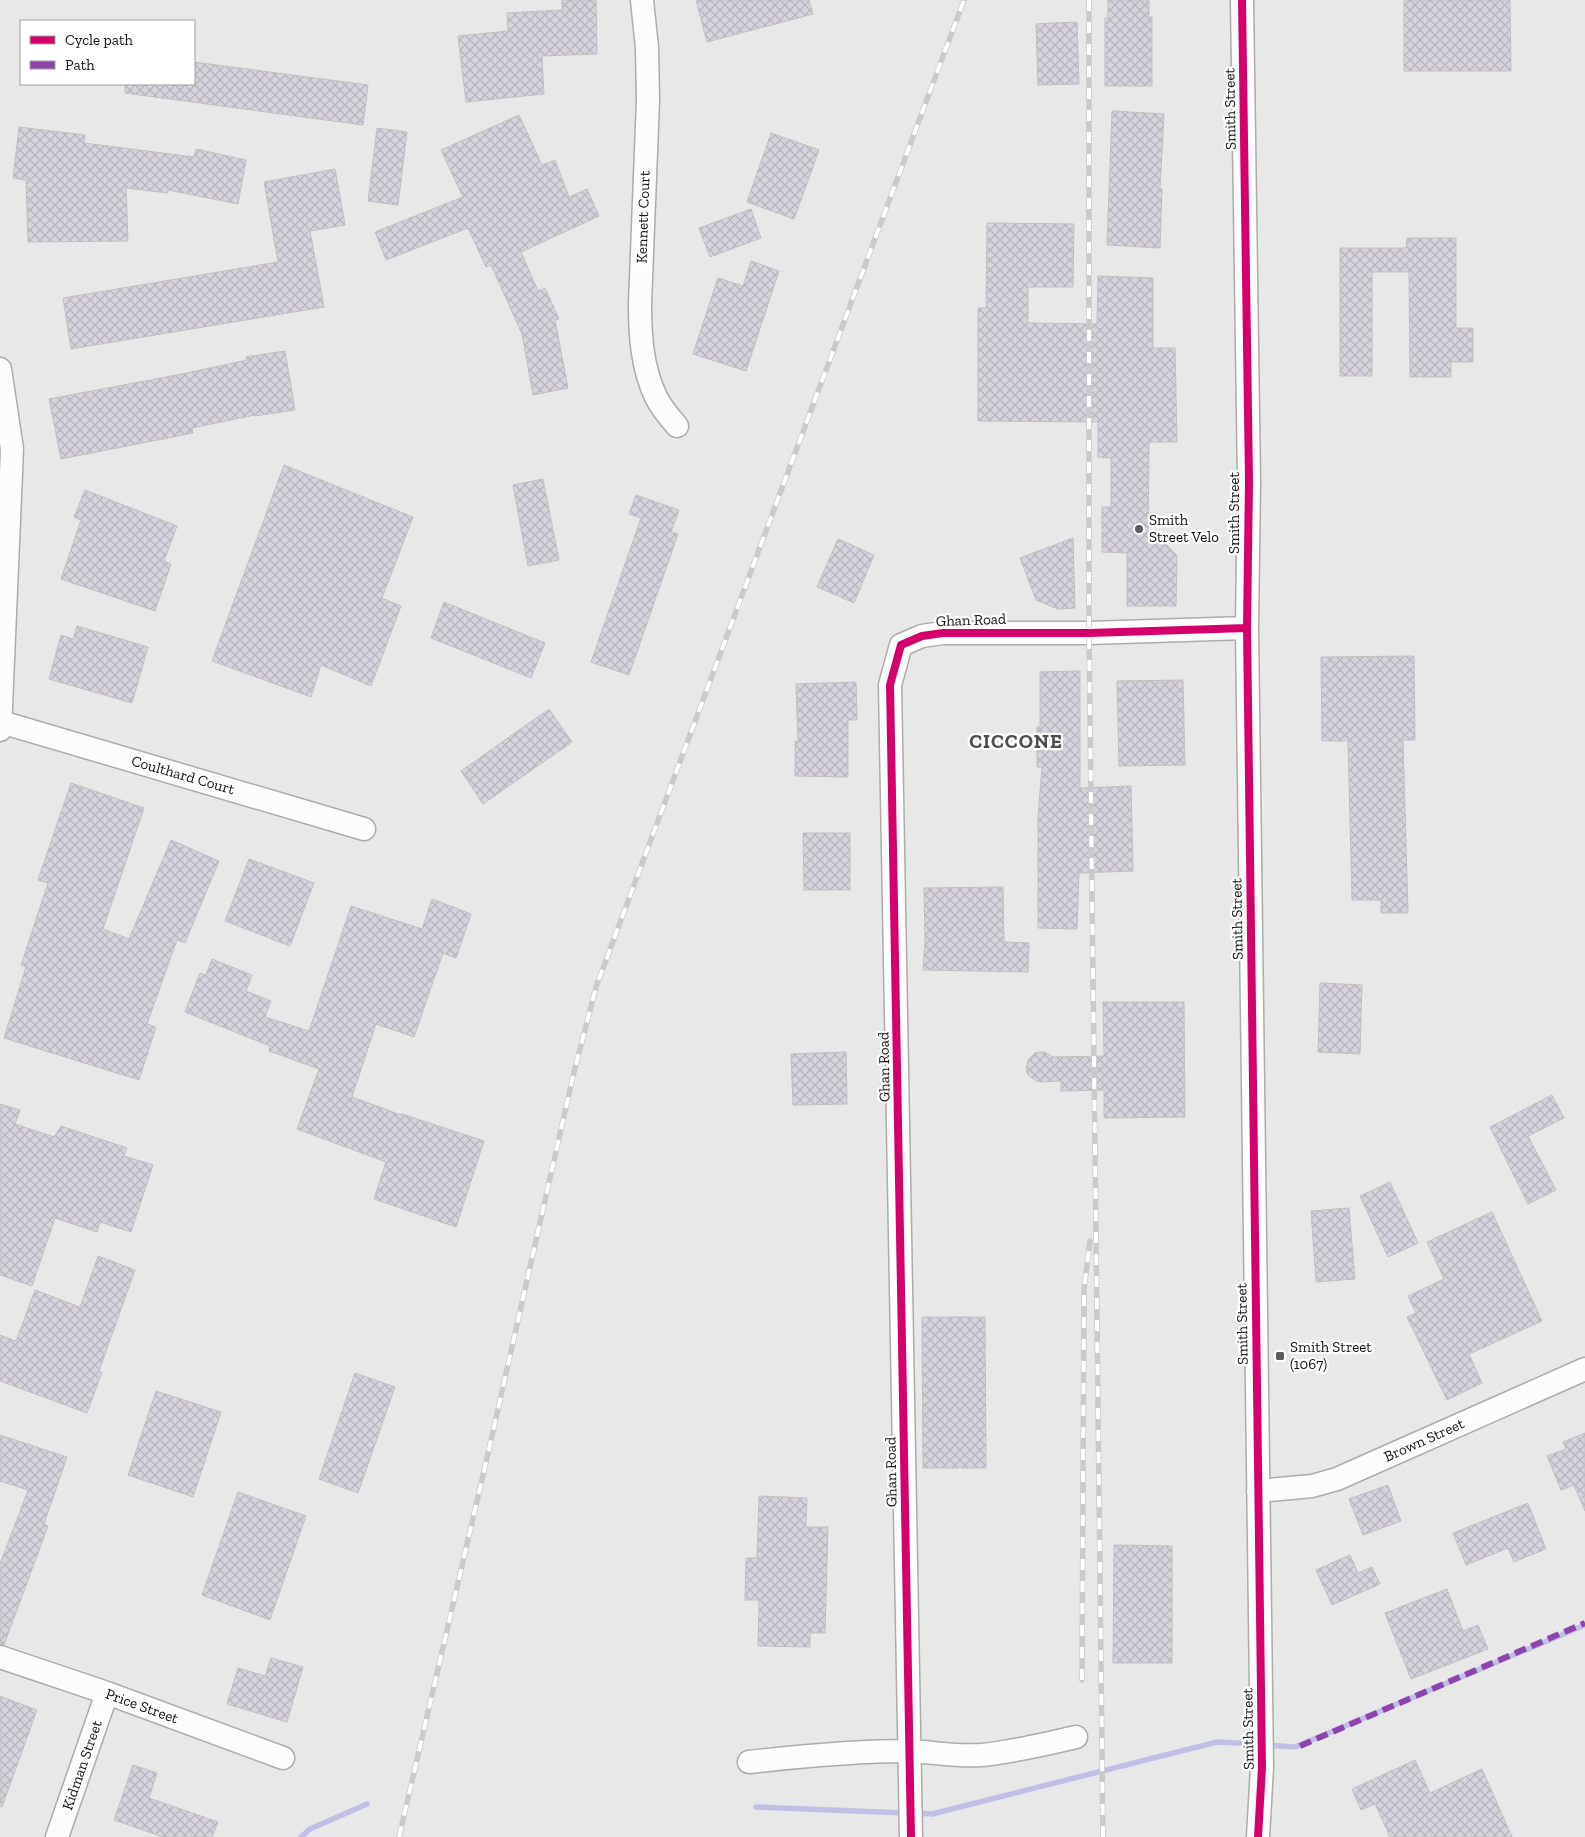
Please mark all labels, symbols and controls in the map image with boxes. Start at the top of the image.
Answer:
legend [20,20,195,85]
text: Cycle path [65,31,134,49]
text: Path [65,56,95,74]
street label: Smith Street [1220,67,1240,150]
street label: Kennett Court [632,170,654,264]
street label: Smith Street [1225,472,1243,554]
place label: Smith Street Velo [1149,511,1219,546]
marker: Smith Street Velo [1133,523,1145,535]
street label: Ghan Road [936,610,1007,630]
district label: CICCONE [969,729,1063,753]
street label: Coulthard Court [129,752,237,798]
street label: Smith Street [1227,877,1247,960]
street label: Ghan Road [874,1031,894,1102]
street label: Smith Street [1232,1282,1252,1365]
place label: Smith Street (1067) [1290,1338,1372,1373]
marker: Smith Street (1067) [1274,1350,1286,1362]
street label: Brown Street [1381,1414,1467,1466]
street label: Ghan Road [881,1436,901,1507]
street label: Price Street [103,1685,181,1728]
street label: Smith Street [1238,1687,1258,1770]
street label: Kidman Street [58,1717,106,1812]

